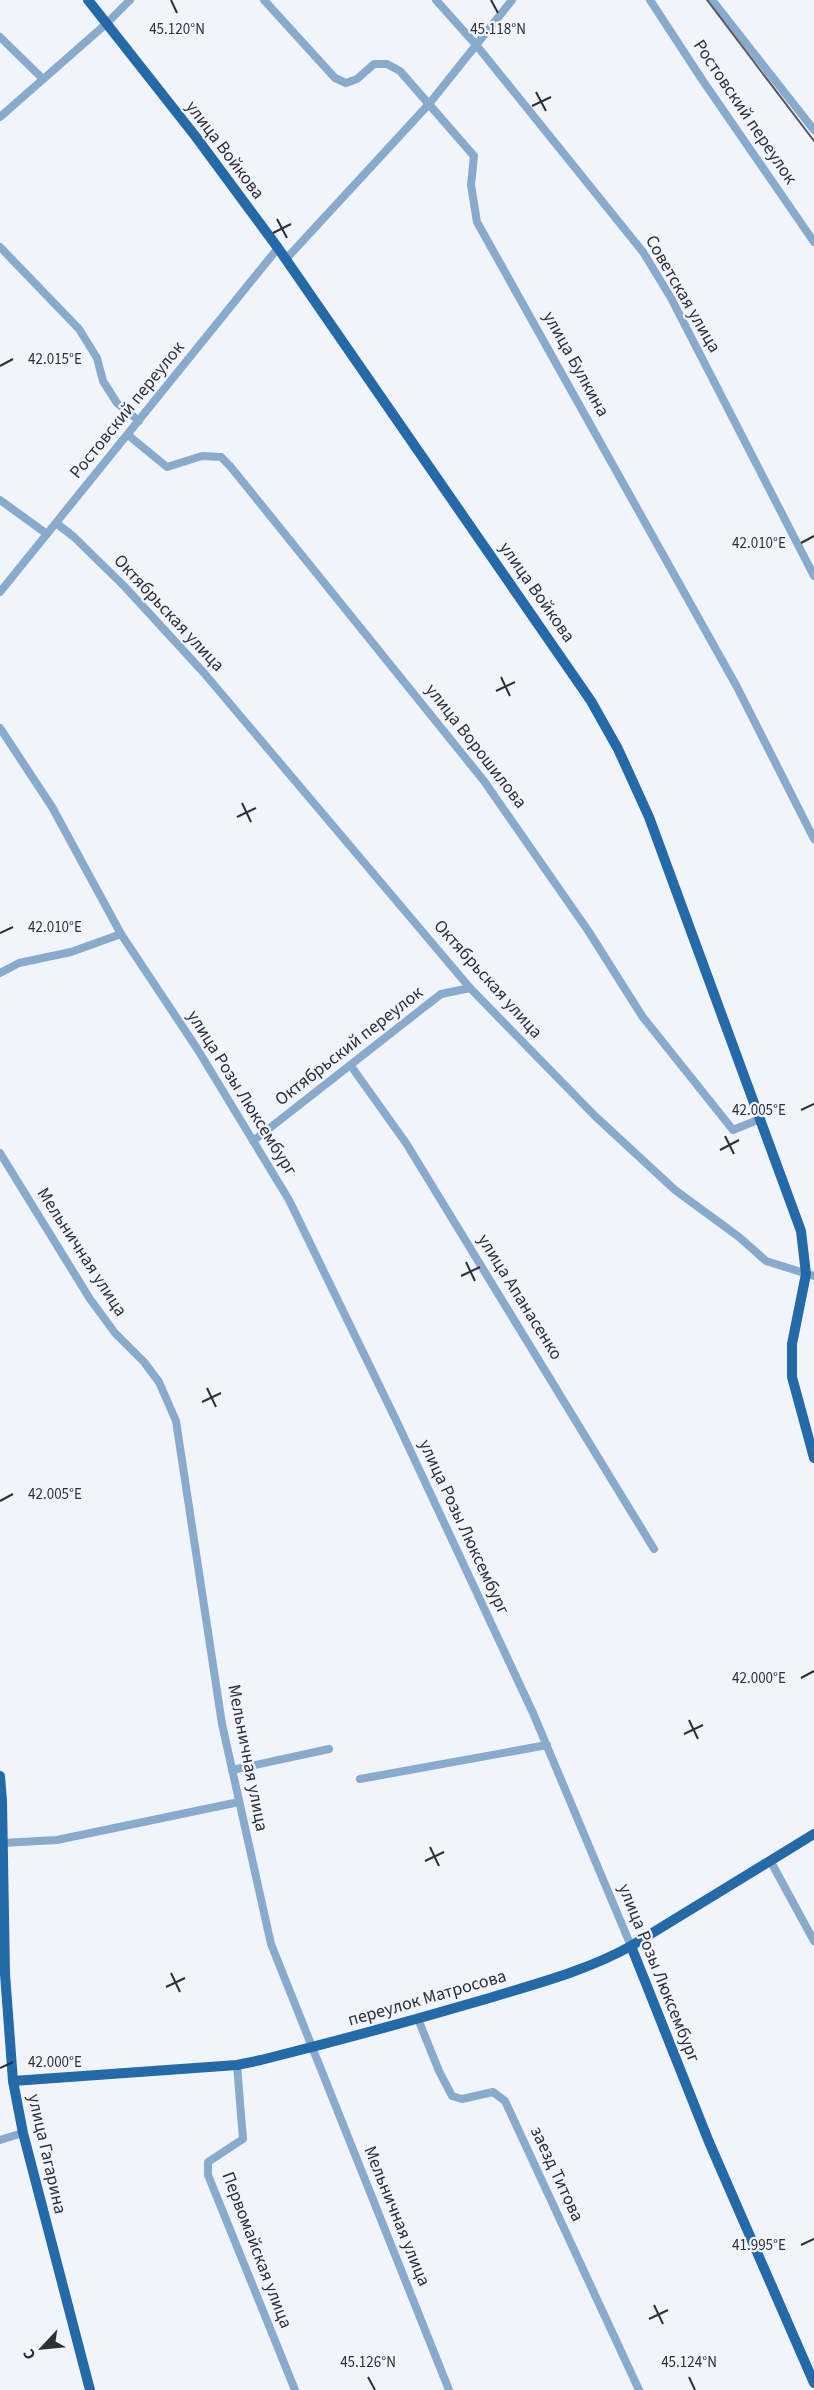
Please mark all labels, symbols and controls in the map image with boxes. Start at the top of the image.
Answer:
text: 45.120°N [149,19,205,40]
text: 45.118°N [470,19,526,40]
street label: Ростовский переулок [687,35,803,189]
street label: улица Войкова [180,95,270,205]
street label: Советская улица [639,231,727,357]
street label: улица Булкина [537,307,615,421]
street label: Ростовский переулок [64,336,190,484]
text: 42.015°E [28,349,82,370]
text: 42.010°E [732,533,786,554]
street label: улица Войкова [493,537,581,647]
street label: Октябрьская улица [108,549,230,677]
street label: улица Ворошилова [419,678,533,814]
street label: Октябрьская улица [428,914,548,1044]
text: 42.010°E [28,917,82,938]
street label: Октябрьский переулок [270,980,428,1112]
street label: улица Розы Люксембург [181,1005,303,1181]
text: 42.005°E [732,1100,786,1121]
street label: Мельничная улица [31,1183,133,1321]
street label: улица Апанасенко [471,1229,569,1365]
street label: улица Розы Люксембург [412,1435,516,1619]
text: 42.005°E [28,1484,82,1505]
text: 42.000°E [732,1668,786,1689]
street label: Мельничная улица [221,1682,275,1834]
street label: улица Розы Люксембург [612,1880,706,2066]
street label: переулок Матросова [345,1963,509,2033]
text: 42.000°E [28,2052,82,2073]
street label: улица Гагарина [21,2092,73,2216]
street label: заезд Титова [524,2122,590,2226]
street label: Мельничная улица [357,2142,437,2290]
street label: Первомайская улица [216,2168,298,2332]
text: 41.995°E [732,2235,786,2256]
north arrow [12,2318,72,2378]
text: С [17,2345,41,2363]
text: 45.126°N [340,2352,396,2373]
text: 45.124°N [661,2352,717,2373]

